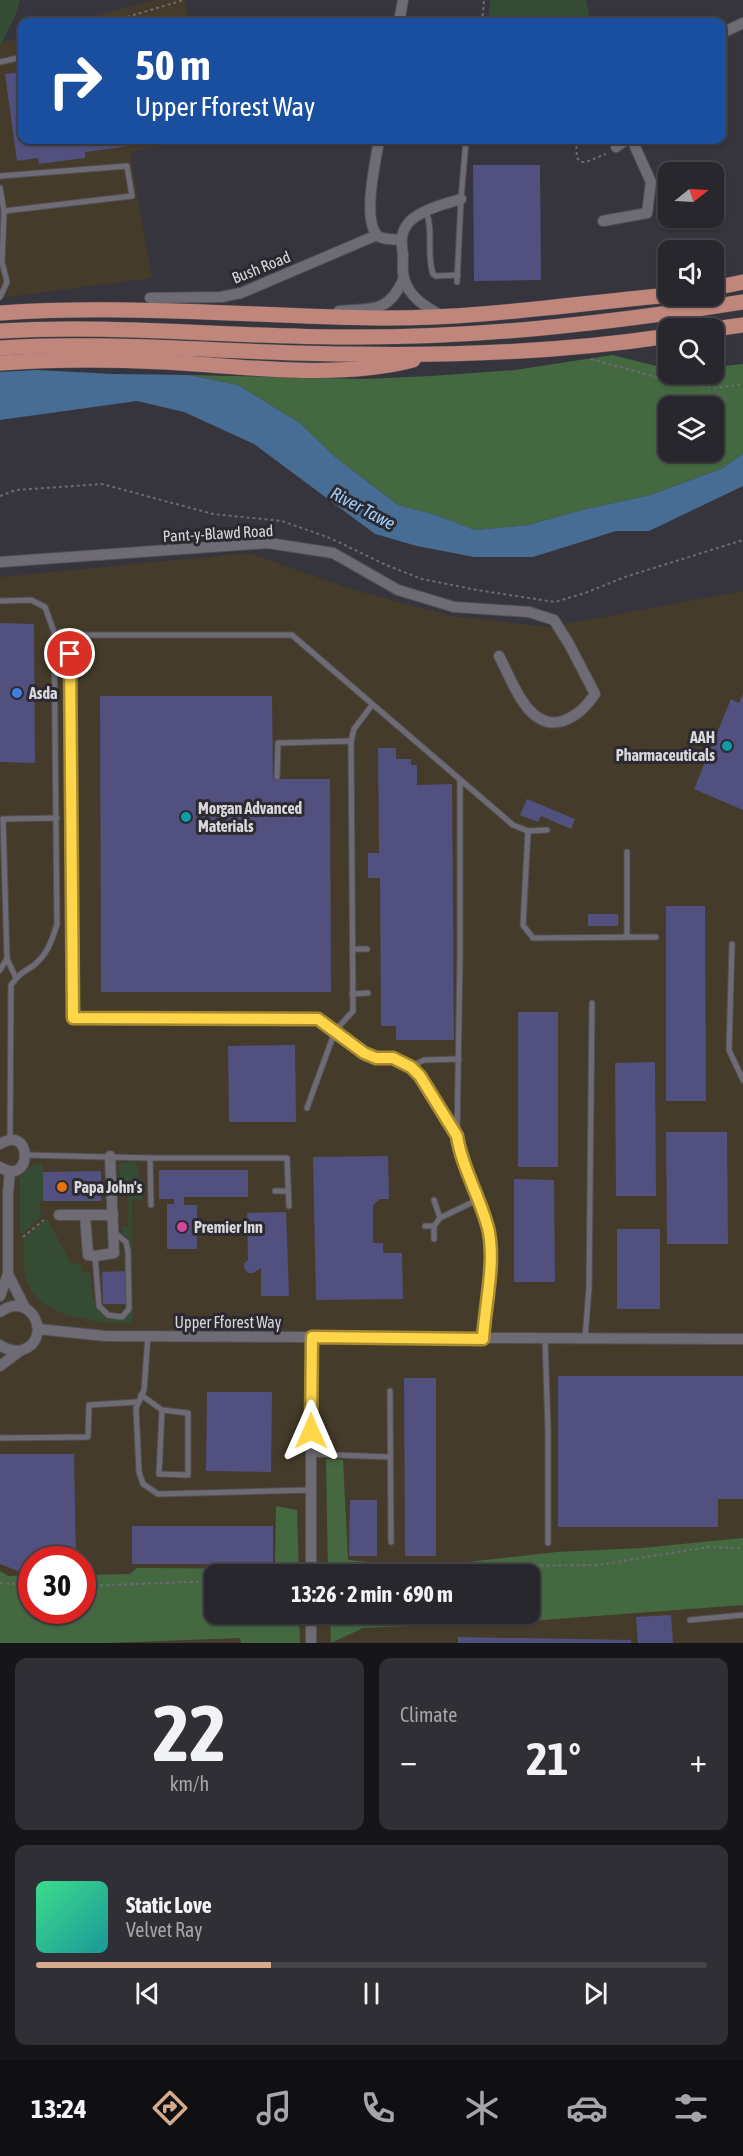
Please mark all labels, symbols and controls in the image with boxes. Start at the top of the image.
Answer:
text: 50 m [135,41,210,89]
icon: right [36,42,114,120]
text: Upper Fforest Way [135,91,315,122]
north arrow [658,162,724,228]
map controls [658,162,724,462]
button: sound [658,240,724,306]
street label: Bush Road [229,247,293,287]
button: search [658,318,724,384]
button: layers [658,396,724,462]
water label: River Tawe [327,482,399,534]
street label: Pant-y-Blawd Road [162,521,274,546]
pin [44,628,95,679]
icon: arrive [53,637,86,670]
place label: Asda [28,684,58,702]
marker: Asda [10,686,24,700]
place label: AAH Pharmaceuticals [616,728,715,764]
marker: AAH Pharmaceuticals [720,739,734,753]
place label: Morgan Advanced Materials [198,799,303,835]
marker: Morgan Advanced Materials [179,810,193,824]
place label: Papa John's [74,1178,143,1196]
marker: Papa John's [55,1180,69,1194]
place label: Premier Inn [194,1218,263,1236]
marker: Premier Inn [175,1220,189,1234]
street label: Upper Fforest Way [175,1313,282,1332]
position arrow [279,1399,343,1463]
speed limit sign: 30 [18,1546,96,1624]
text: 13:26 · 2 min · 690 m [291,1581,453,1607]
text: 22 [153,1688,226,1778]
text: Climate [400,1703,457,1726]
text: 21° [526,1733,581,1785]
text: − [400,1741,417,1779]
text: + [690,1741,707,1779]
text: km/h [170,1772,209,1795]
text: Static Love [126,1892,212,1918]
text: Velvet Ray [126,1918,203,1941]
icon: previous [131,1977,164,2010]
icon: pause [355,1977,388,2010]
icon: next [579,1977,612,2010]
icon: directions [149,2087,191,2129]
icon: music [253,2087,295,2129]
icon: phone [357,2087,399,2129]
icon: climate [461,2087,503,2129]
icon: car [566,2087,608,2129]
icon: filters [670,2087,712,2129]
text: 13:24 [31,2093,87,2124]

